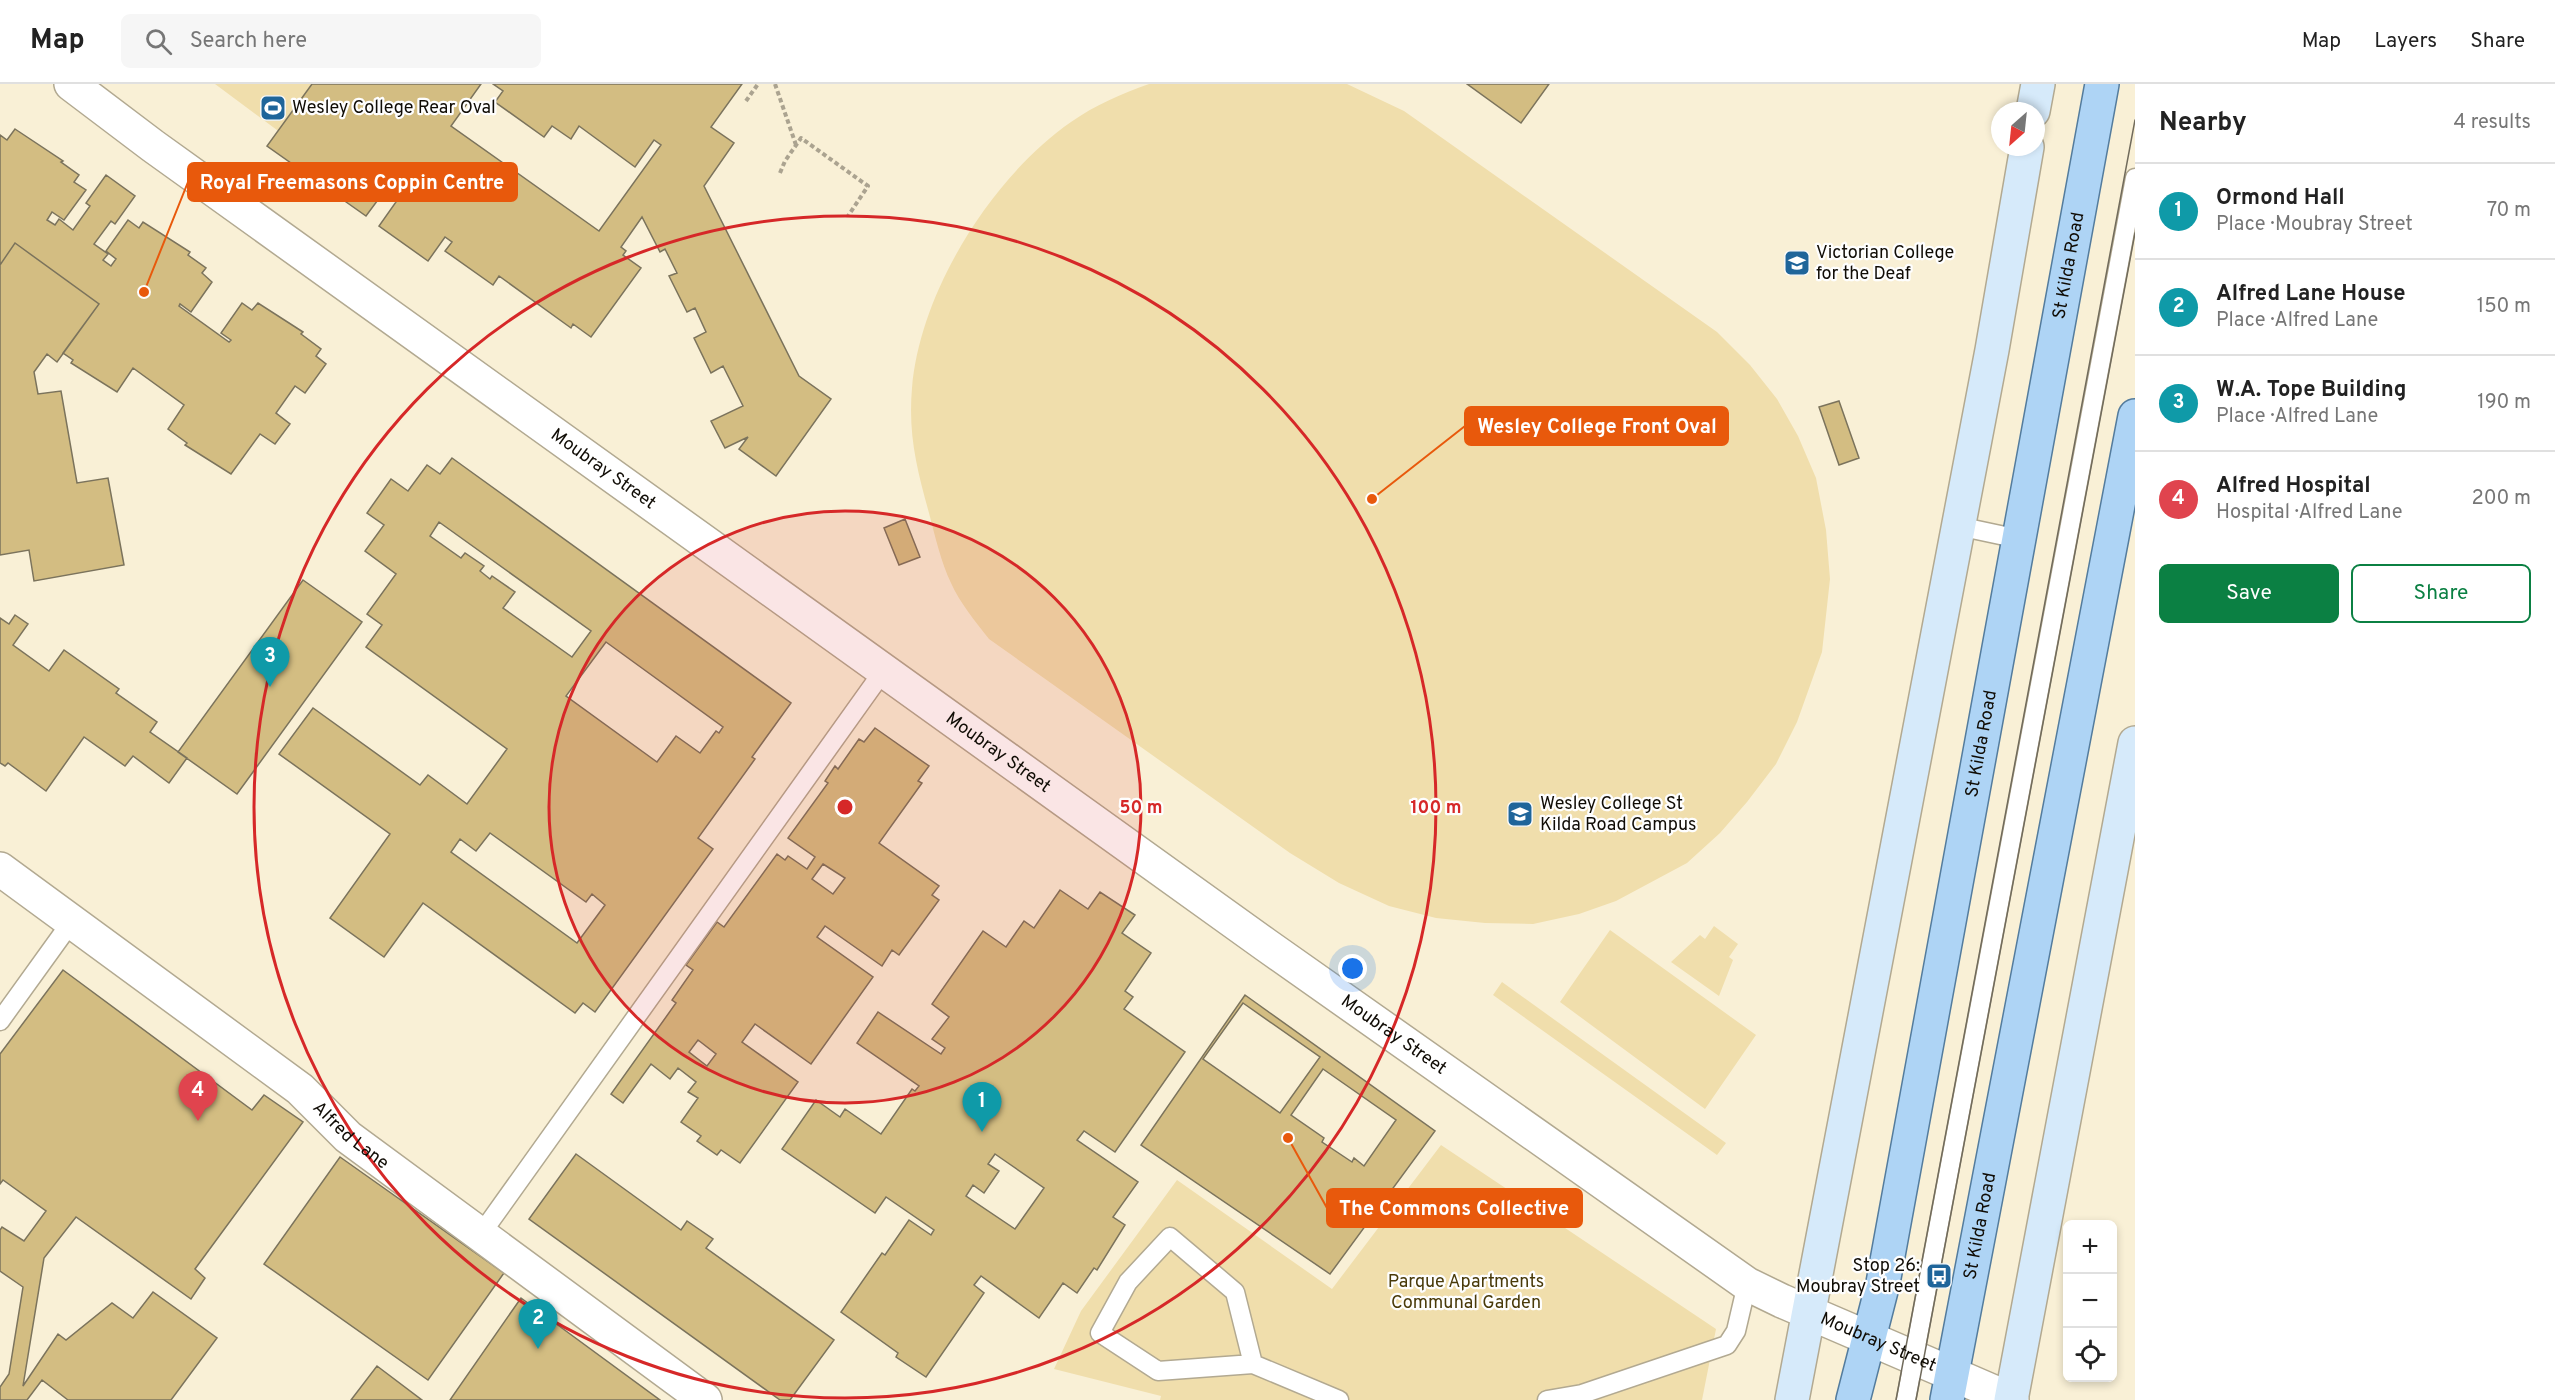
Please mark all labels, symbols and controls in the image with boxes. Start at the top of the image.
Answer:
search box [121,14,541,68]
text: Map [30,23,85,59]
icon: search [142,25,175,58]
text: Search here [190,28,307,55]
text: Map [2302,28,2341,55]
text: Layers [2374,28,2437,55]
text: Share [2470,28,2525,55]
sports icon: Wesley College Rear Oval [258,93,288,123]
place label: Wesley College Rear Oval [292,97,496,120]
north arrow [1991,102,2045,156]
text: Nearby [2159,107,2247,140]
text: 4 results [2454,110,2531,136]
callout: Royal Freemasons Coppin Centre [188,163,517,201]
text: Royal Freemasons Coppin Centre [200,171,504,197]
text: Ormond Hall [2216,185,2345,212]
text: 1 [2175,198,2183,224]
text: 70 m [2487,198,2531,224]
street label: St Kilda Road [2048,210,2090,321]
text: Place · Moubray Street [2216,212,2413,238]
place label: Victorian College for the Deaf [1816,242,1954,286]
school or university icon: Victorian College for the Deaf [1782,248,1812,278]
text: Alfred Lane House [2216,281,2406,308]
text: 2 [2172,294,2185,320]
text: 150 m [2477,294,2531,320]
text: Place · Alfred Lane [2216,308,2378,334]
text: W.A. Tope Building [2216,377,2406,404]
text: 3 [2173,390,2185,416]
text: 190 m [2477,390,2531,416]
text: Place · Alfred Lane [2216,404,2378,430]
callout: Wesley College Front Oval [1465,407,1728,445]
text: Wesley College Front Oval [1477,415,1717,441]
street label: Moubray Street [546,424,660,515]
text: Alfred Hospital [2216,473,2371,500]
text: 4 [2172,486,2185,512]
text: 200 m [2472,486,2531,512]
text: Hospital · Alfred Lane [2216,500,2403,526]
button: Save [2159,564,2339,623]
button: Share [2351,564,2531,623]
pin: 3 [250,638,290,687]
street label: St Kilda Road [1960,688,2003,799]
street label: Moubray Street [941,707,1055,798]
place label: Wesley College St Kilda Road Campus [1540,793,1696,837]
centre of rings [835,797,855,817]
text: 50 m [1119,797,1163,820]
text: 100 m [1410,797,1462,820]
school or university icon: Wesley College St Kilda Road Campus [1505,799,1535,829]
your location [1338,954,1367,983]
street label: Moubray Street [1336,990,1451,1080]
pin: 4 [178,1072,218,1121]
pin: 1 [962,1082,1002,1132]
street label: Alfred Lane [307,1096,393,1175]
street label: St Kilda Road [1959,1171,2002,1282]
callout: The Commons Collective [1327,1189,1582,1227]
text: The Commons Collective [1339,1197,1569,1223]
map controls [2063,1220,2117,1382]
button: + [2063,1220,2117,1274]
place label: Stop 26: Moubray Street [1796,1255,1920,1299]
bus stop icon: Stop 26: Moubray Street [1924,1261,1954,1291]
park label: Parque Apartments Communal Garden [1388,1271,1544,1315]
button: − [2063,1274,2117,1328]
pin: 2 [518,1300,558,1349]
street label: Moubray Street [1817,1307,1940,1377]
button: locate [2063,1328,2117,1382]

